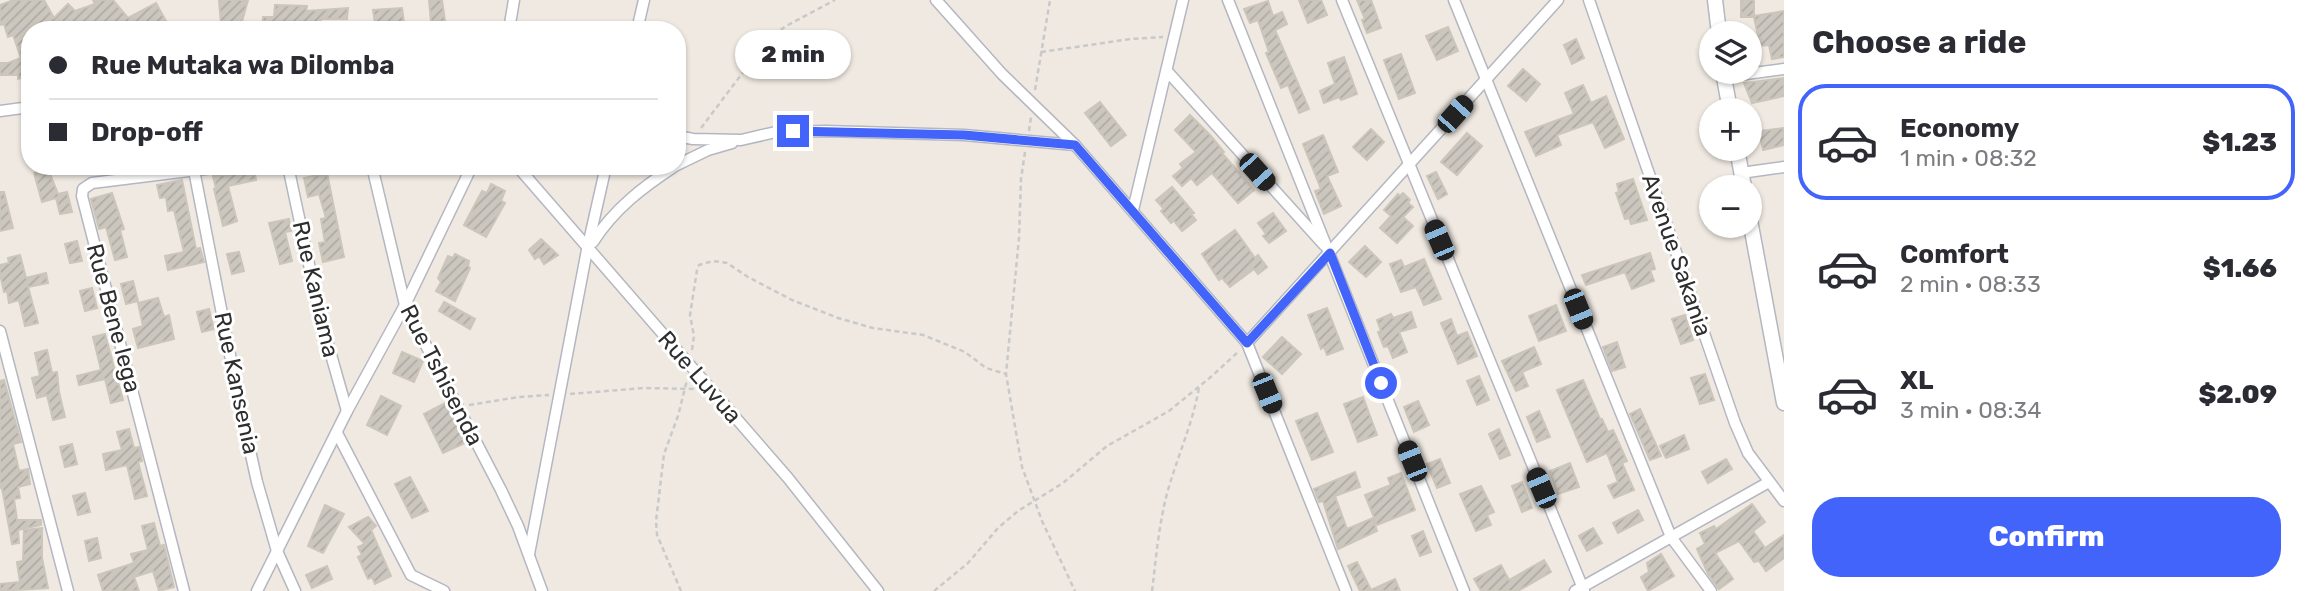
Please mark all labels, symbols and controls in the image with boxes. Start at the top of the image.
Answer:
map controls [1699,21,1762,238]
button: layers [1699,21,1762,84]
text: Choose a ride [1812,23,2026,61]
callout: 2 min [735,30,851,78]
text: 2 min [761,40,825,68]
text: Rue Mutaka wa Dilomba [91,50,395,81]
car [1434,91,1477,137]
button: + [1699,98,1762,161]
icon: car [1816,111,1879,174]
text: Economy [1900,113,2019,144]
route end [777,115,809,147]
text: Drop-off [91,117,203,148]
text: $1.23 [2202,127,2277,158]
text: 1 min · 08:32 [1900,144,2037,172]
car [1236,149,1279,195]
street label: Avenue Sakania [1636,170,1718,340]
button: − [1699,175,1762,238]
car [1422,217,1457,263]
street label: Rue Kaniama [287,218,345,360]
icon: car [1816,237,1879,300]
text: Comfort [1900,239,2009,270]
street label: Rue Bene lega [81,240,147,396]
text: $1.66 [2203,253,2277,284]
text: 2 min · 08:33 [1900,270,2041,298]
car [1561,286,1596,332]
street label: Rue Tshisenda [394,300,490,450]
street label: Rue Kansenia [208,309,266,457]
street label: Rue Luvua [652,325,748,429]
icon: car [1816,363,1879,426]
text: XL [1900,365,1933,396]
route start [1365,367,1397,399]
car [1250,370,1285,416]
text: $2.09 [2198,379,2277,410]
text: 3 min · 08:34 [1900,396,2042,424]
car [1395,438,1430,484]
car [1524,465,1559,511]
button: Confirm [1812,497,2281,577]

